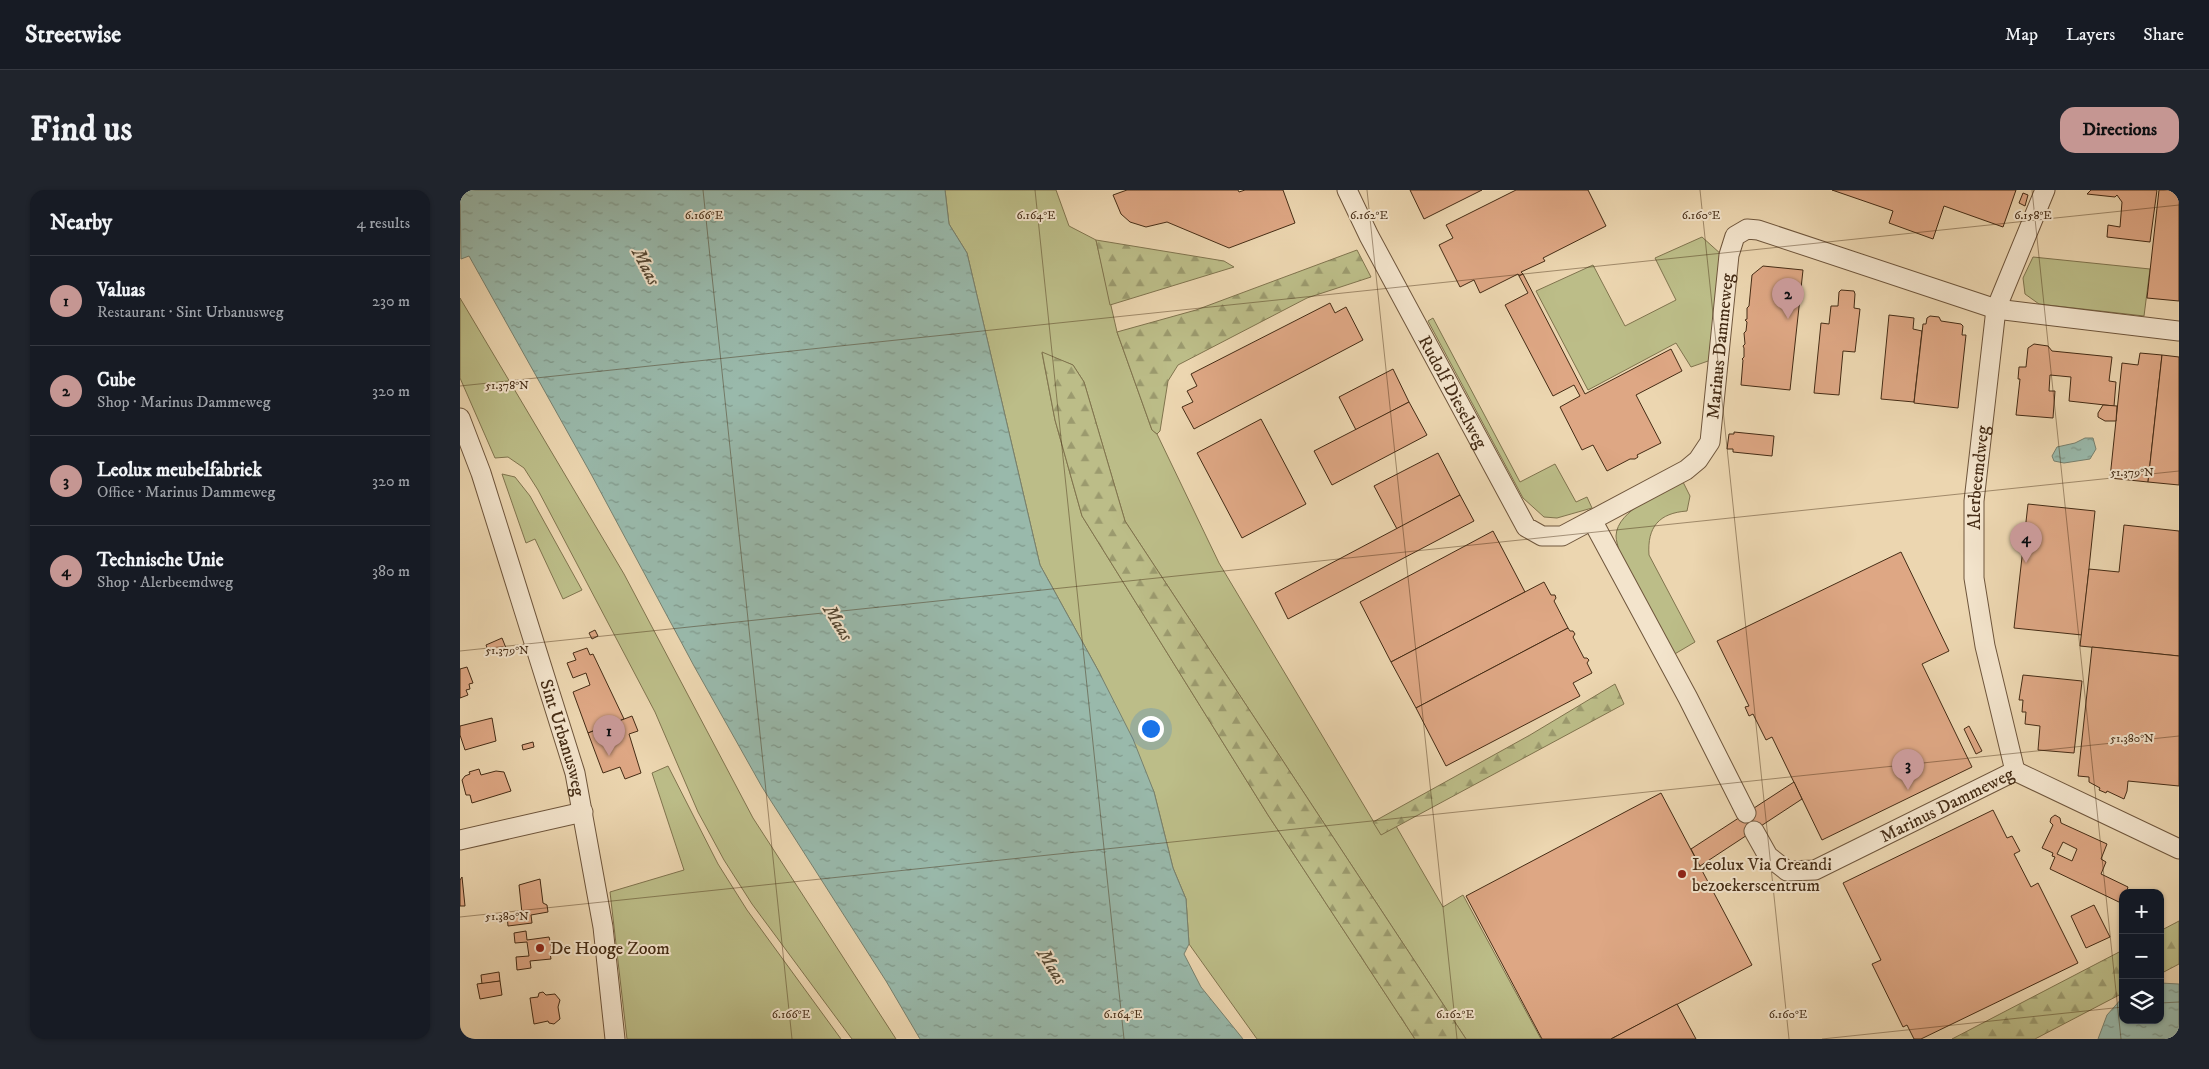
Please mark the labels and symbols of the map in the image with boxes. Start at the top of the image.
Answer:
text: 6.166°E [685,208,724,223]
text: 6.164°E [1017,208,1056,223]
text: 6.162°E [1350,208,1388,223]
text: 6.160°E [1682,208,1721,223]
text: 6.158°E [2014,208,2052,223]
water label: Maas [625,242,666,290]
street label: Marinus Dammeweg [1702,272,1739,420]
pin: 2 [1772,278,1804,319]
street label: Rudolf Dieselweg [1413,332,1492,453]
text: 51.378°N [485,378,529,393]
street label: Alerbeemdweg [1964,424,1995,530]
text: 51.379°N [2110,465,2154,480]
pin: 4 [2010,522,2042,563]
water label: Maas [817,598,858,646]
text: 51.379°N [485,643,529,658]
street label: Sint Urbanusweg [534,677,589,798]
pin: 1 [593,715,625,756]
your location [1138,716,1164,742]
text: 51.380°N [2110,731,2154,746]
pin: 3 [1892,749,1924,790]
street label: Marinus Dammeweg [1877,763,2018,848]
place label: Leolux Via Creandi bezoekerscentrum [1692,854,1832,897]
marker: Leolux Via Creandi bezoekerscentrum [1676,868,1688,880]
text: 51.380°N [485,909,529,924]
place label: De Hooge Zoom [550,938,670,960]
marker: De Hooge Zoom [534,942,546,954]
water label: Maas [1031,942,1072,990]
text: 6.166°E [772,1007,811,1022]
text: 6.164°E [1104,1007,1143,1022]
text: 6.162°E [1436,1007,1474,1022]
text: 6.160°E [1769,1007,1808,1022]

